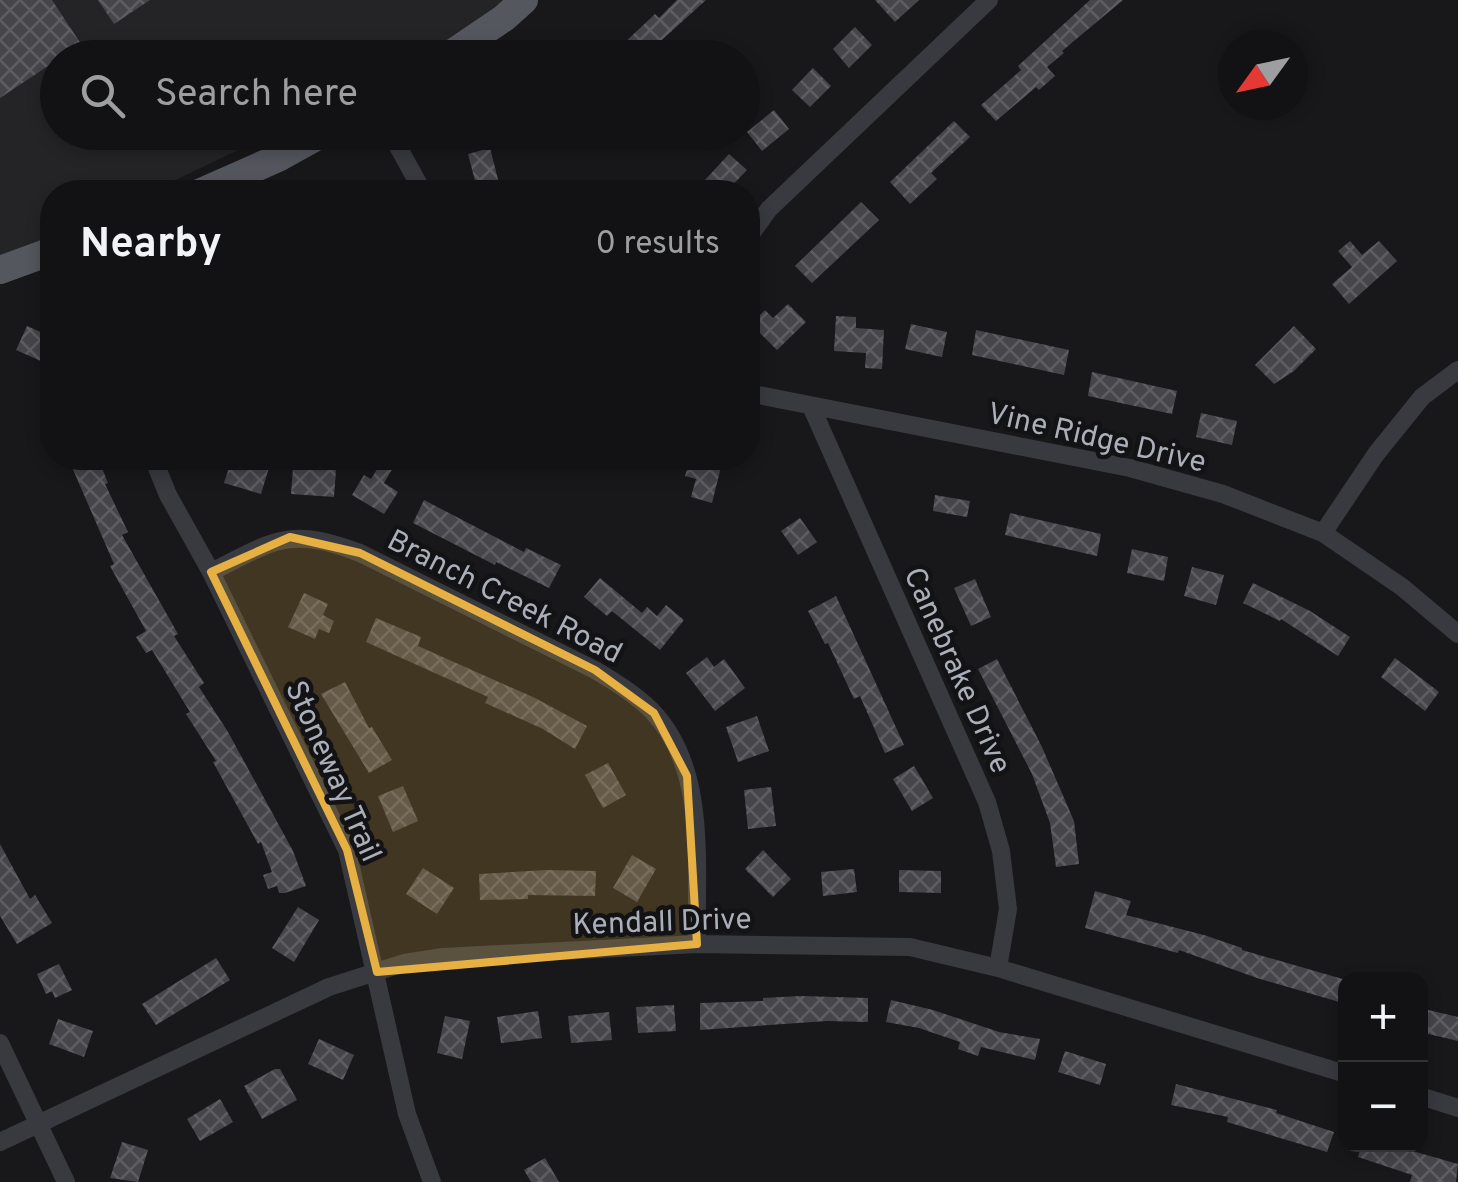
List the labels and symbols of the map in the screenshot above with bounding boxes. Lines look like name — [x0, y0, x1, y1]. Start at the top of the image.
north arrow — [1218, 30, 1308, 120]
street label: Vine Ridge Drive — [984, 396, 1209, 483]
street label: Branch Creek Road — [380, 523, 628, 673]
street label: Canebrake Drive — [894, 562, 1018, 780]
street label: Stoneway Trail — [275, 676, 388, 868]
street label: Kendall Drive — [572, 902, 752, 945]

